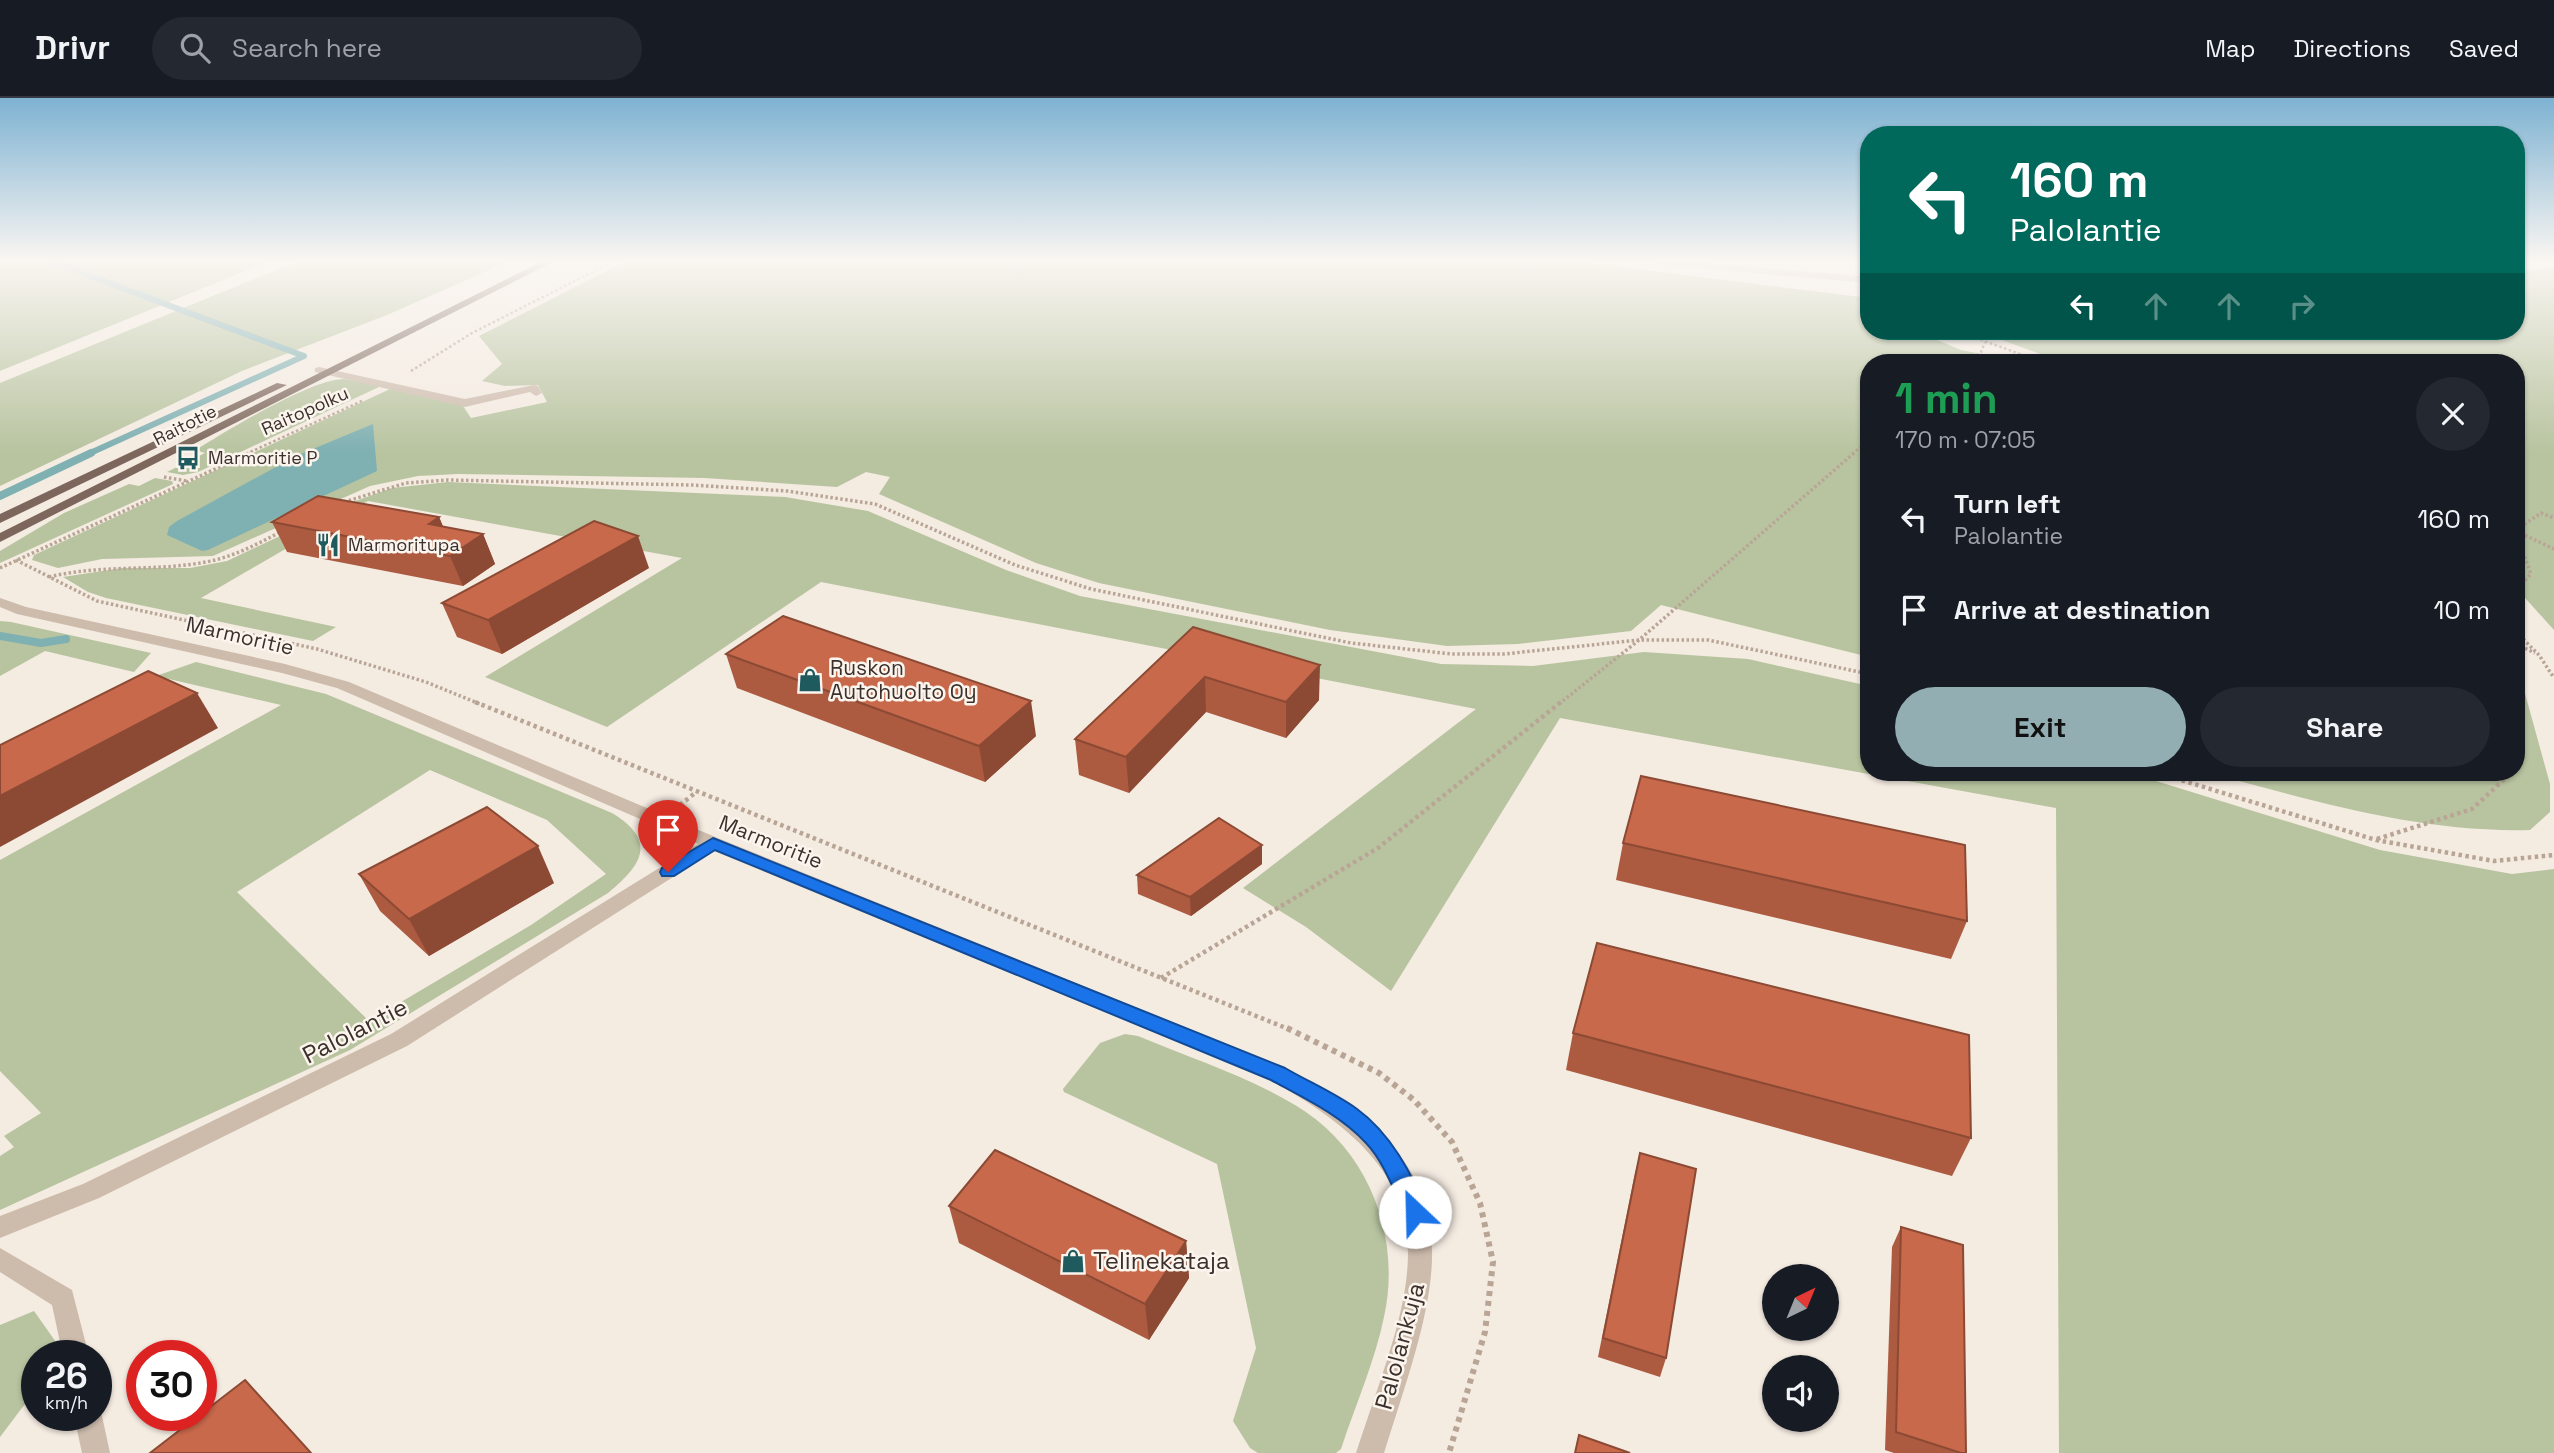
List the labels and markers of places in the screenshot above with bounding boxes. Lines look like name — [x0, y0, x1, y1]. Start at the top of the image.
bus stop icon: Marmoritie P — [174, 444, 202, 472]
place label: Marmoritie P — [208, 446, 317, 469]
restaurant icon: Marmoritupa — [314, 531, 342, 559]
place label: Marmoritupa — [348, 533, 460, 556]
place label: Ruskon Autohuolto Oy — [830, 654, 977, 705]
shop icon: Ruskon Autohuolto Oy — [796, 666, 824, 694]
pin — [638, 800, 698, 872]
place label: Telinekataja — [1093, 1245, 1230, 1276]
shop icon: Telinekataja — [1059, 1247, 1087, 1275]

